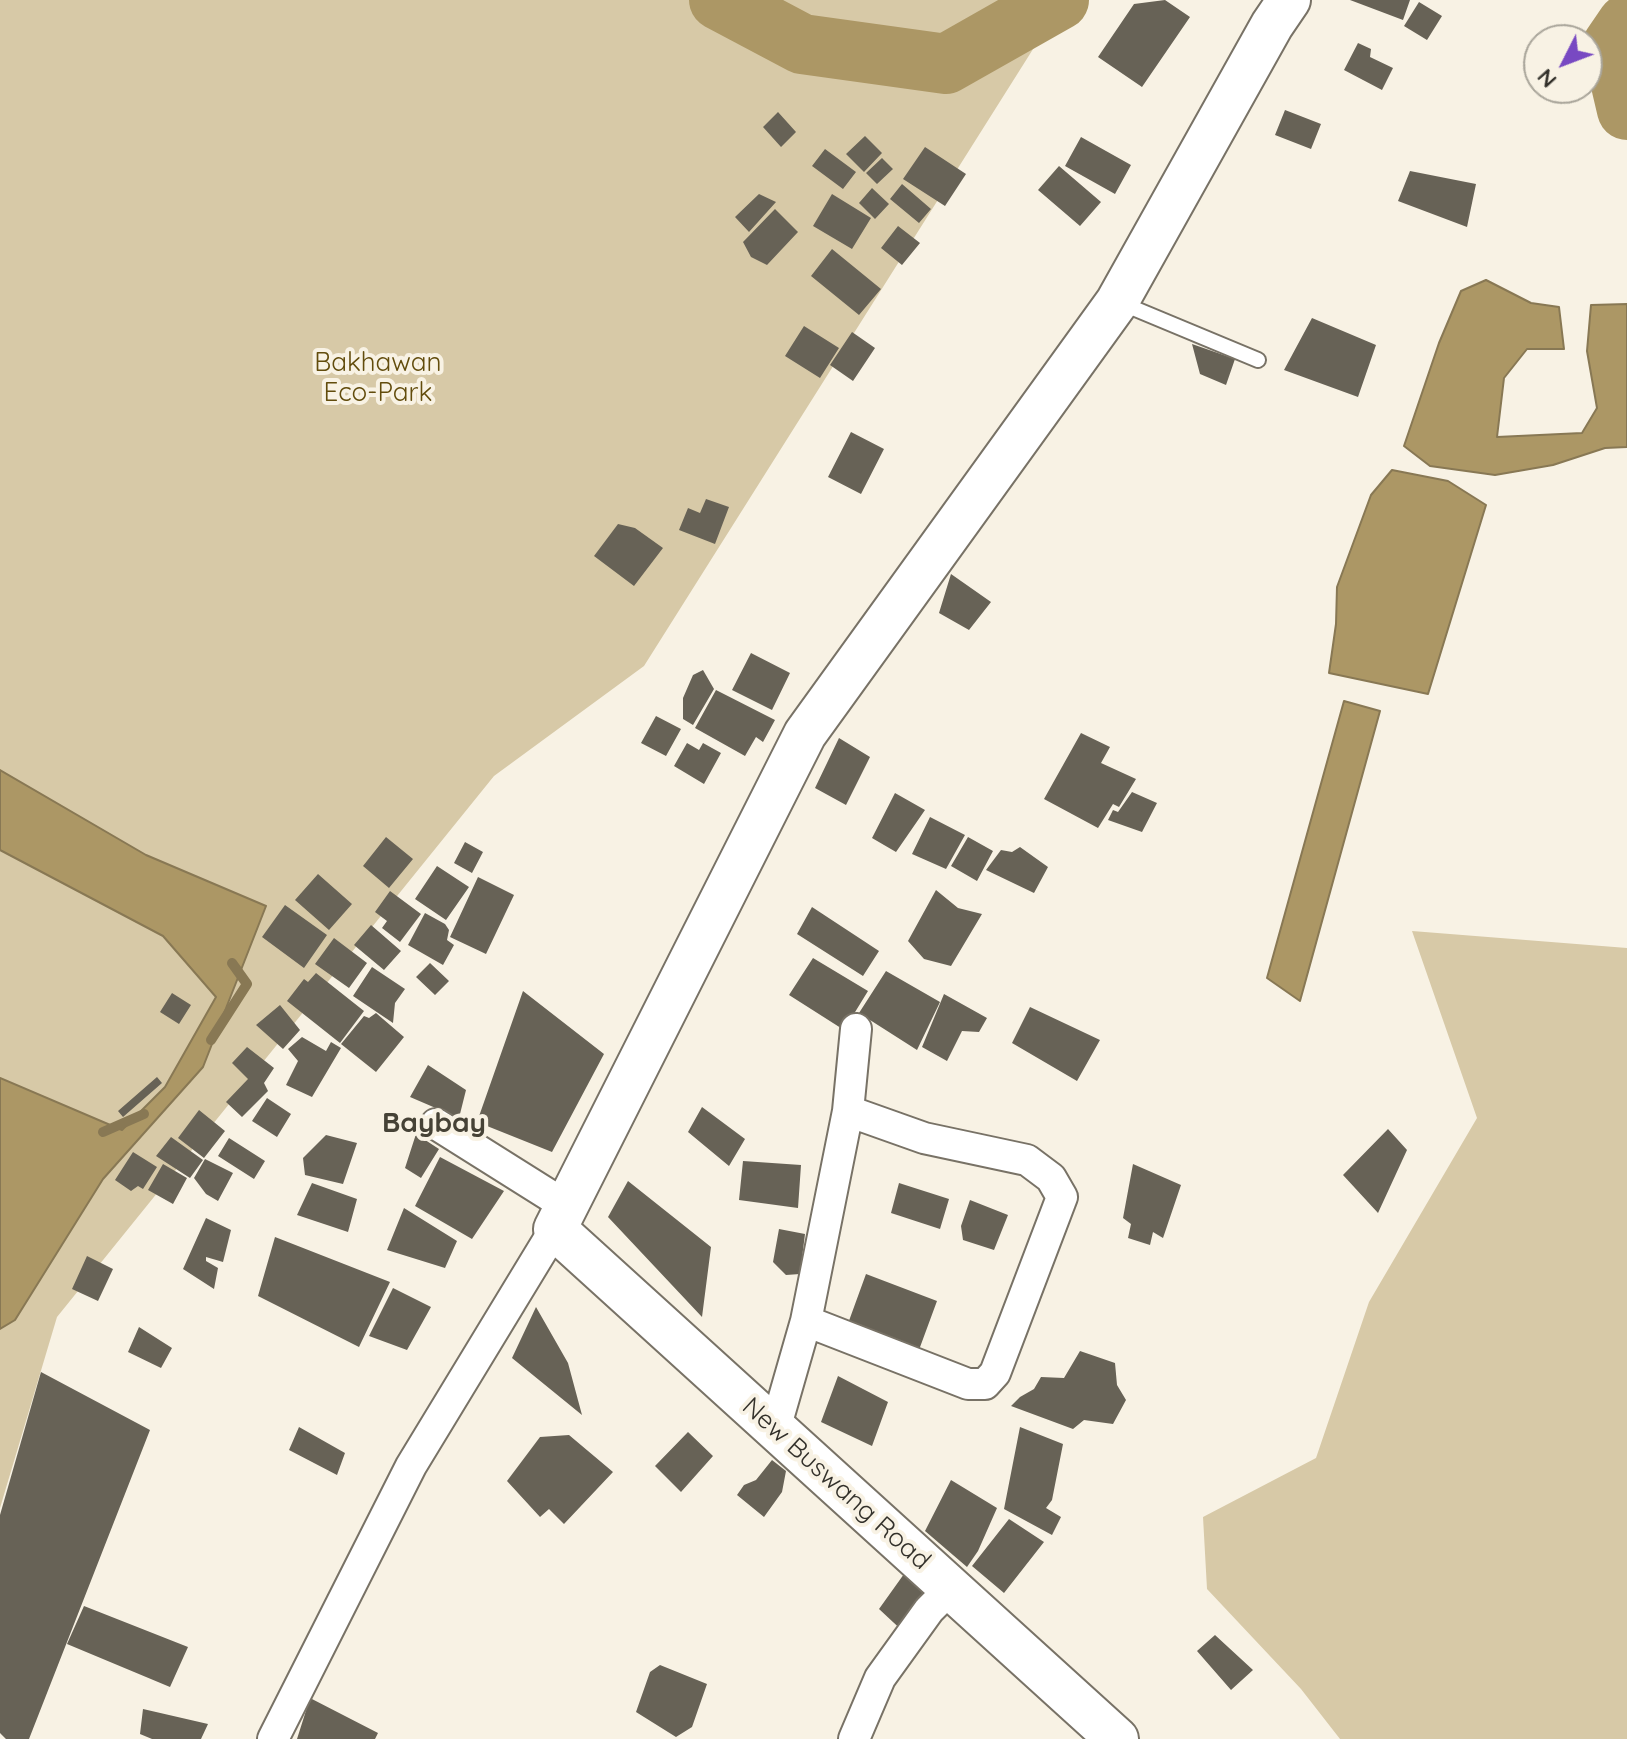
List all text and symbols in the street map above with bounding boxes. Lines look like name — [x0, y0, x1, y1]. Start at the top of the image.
north arrow — [1523, 24, 1603, 104]
text: N — [1531, 63, 1562, 94]
park label: Bakhawan Eco-Park — [314, 347, 442, 408]
district label: Baybay — [382, 1107, 486, 1141]
street label: New Buswang Road — [735, 1391, 937, 1577]

